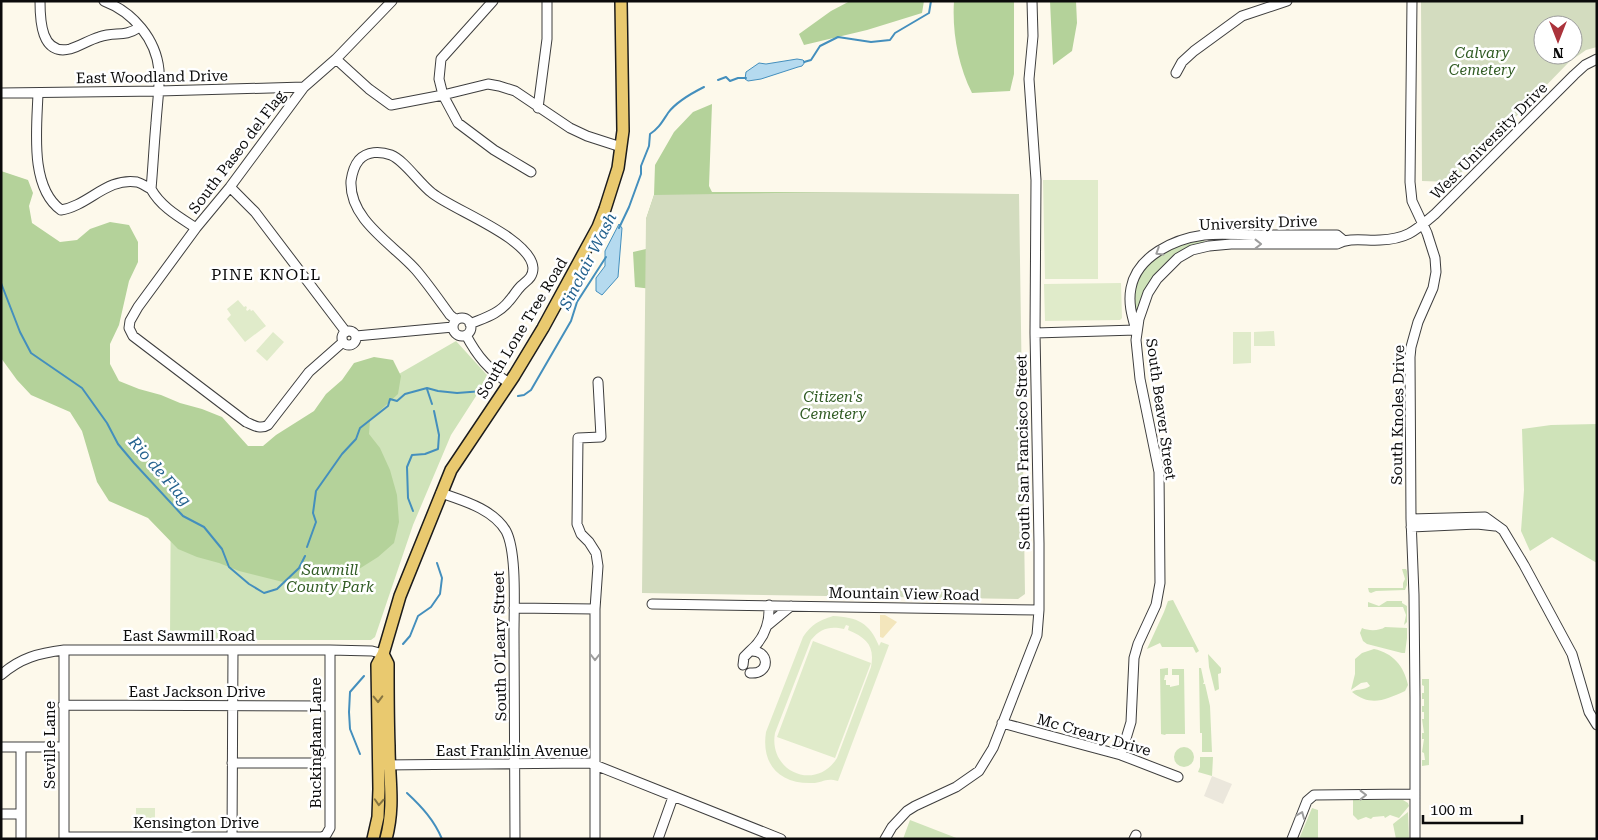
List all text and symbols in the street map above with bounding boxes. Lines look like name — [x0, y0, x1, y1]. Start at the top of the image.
north arrow — [1533, 15, 1583, 65]
park label: Calvary Cemetery — [1449, 44, 1515, 79]
text: N — [1552, 45, 1563, 61]
street label: East Woodland Drive — [76, 67, 228, 87]
street label: West University Drive — [1427, 79, 1551, 203]
street label: South Paseo del Flag — [185, 87, 289, 217]
water label: Sinclair Wash — [555, 209, 621, 313]
street label: University Drive — [1198, 212, 1318, 234]
one-way arrow — [1254, 239, 1262, 249]
one-way arrow — [1155, 246, 1164, 256]
street label: South Lone Tree Road — [473, 254, 571, 401]
district label: PINE KNOLL — [211, 265, 321, 284]
street label: South Beaver Street — [1142, 337, 1180, 481]
street label: South Knoles Drive — [1388, 345, 1408, 485]
street label: South San Francisco Street — [1012, 354, 1034, 550]
park label: Citizen's Cemetery — [800, 388, 866, 423]
water label: Rio de Flag — [124, 432, 195, 509]
park label: Sawmill County Park — [286, 561, 375, 596]
street label: South O'Leary Street — [490, 570, 510, 721]
street label: Mountain View Road — [828, 584, 980, 604]
street label: East Sawmill Road — [123, 627, 256, 645]
one-way arrow — [590, 654, 600, 662]
street label: Buckingham Lane — [307, 678, 325, 808]
street label: East Jackson Drive — [128, 683, 266, 701]
one-way arrow — [373, 696, 383, 703]
street label: Seville Lane — [41, 701, 59, 789]
street label: Mc Creary Drive — [1035, 710, 1153, 760]
street label: East Franklin Avenue — [436, 742, 588, 760]
one-way arrow — [1360, 790, 1367, 800]
scale bar — [1423, 792, 1522, 824]
one-way arrow — [373, 798, 384, 806]
text: 100 m — [1430, 801, 1473, 819]
one-way arrow — [1295, 811, 1306, 820]
street label: Kensington Drive — [133, 814, 259, 832]

